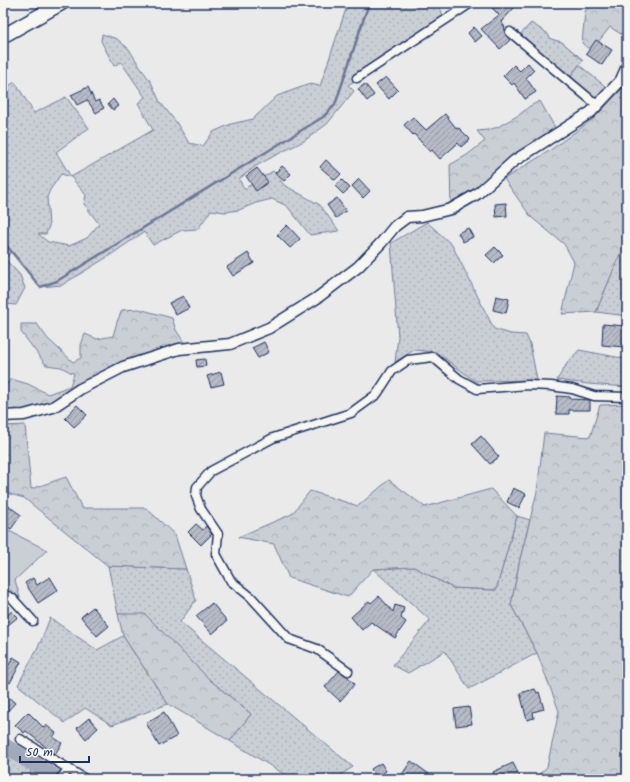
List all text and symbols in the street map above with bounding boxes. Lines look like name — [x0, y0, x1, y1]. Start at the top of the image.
scale bar — [20, 738, 89, 764]
text: 50 m — [26, 743, 53, 762]

